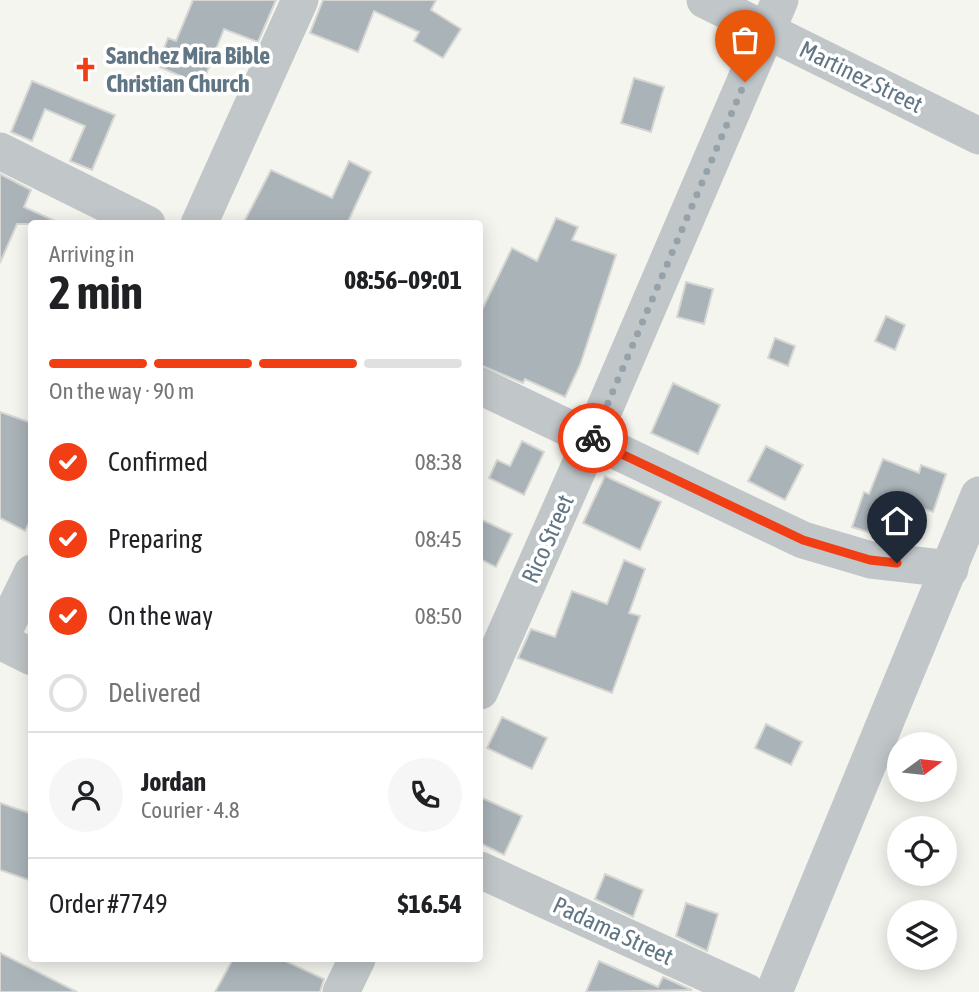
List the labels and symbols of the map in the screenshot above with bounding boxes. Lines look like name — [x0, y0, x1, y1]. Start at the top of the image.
pin — [715, 10, 775, 82]
street label: Martinez Street — [795, 35, 927, 118]
place label: Sanchez Mira Bible Christian Church — [106, 42, 270, 97]
church icon: Sanchez Mira Bible Christian Church — [72, 56, 100, 84]
courier — [558, 403, 628, 473]
street label: Rico Street — [516, 490, 579, 587]
pin — [867, 491, 927, 563]
north arrow — [887, 732, 957, 802]
street label: Padama Street — [549, 891, 678, 970]

